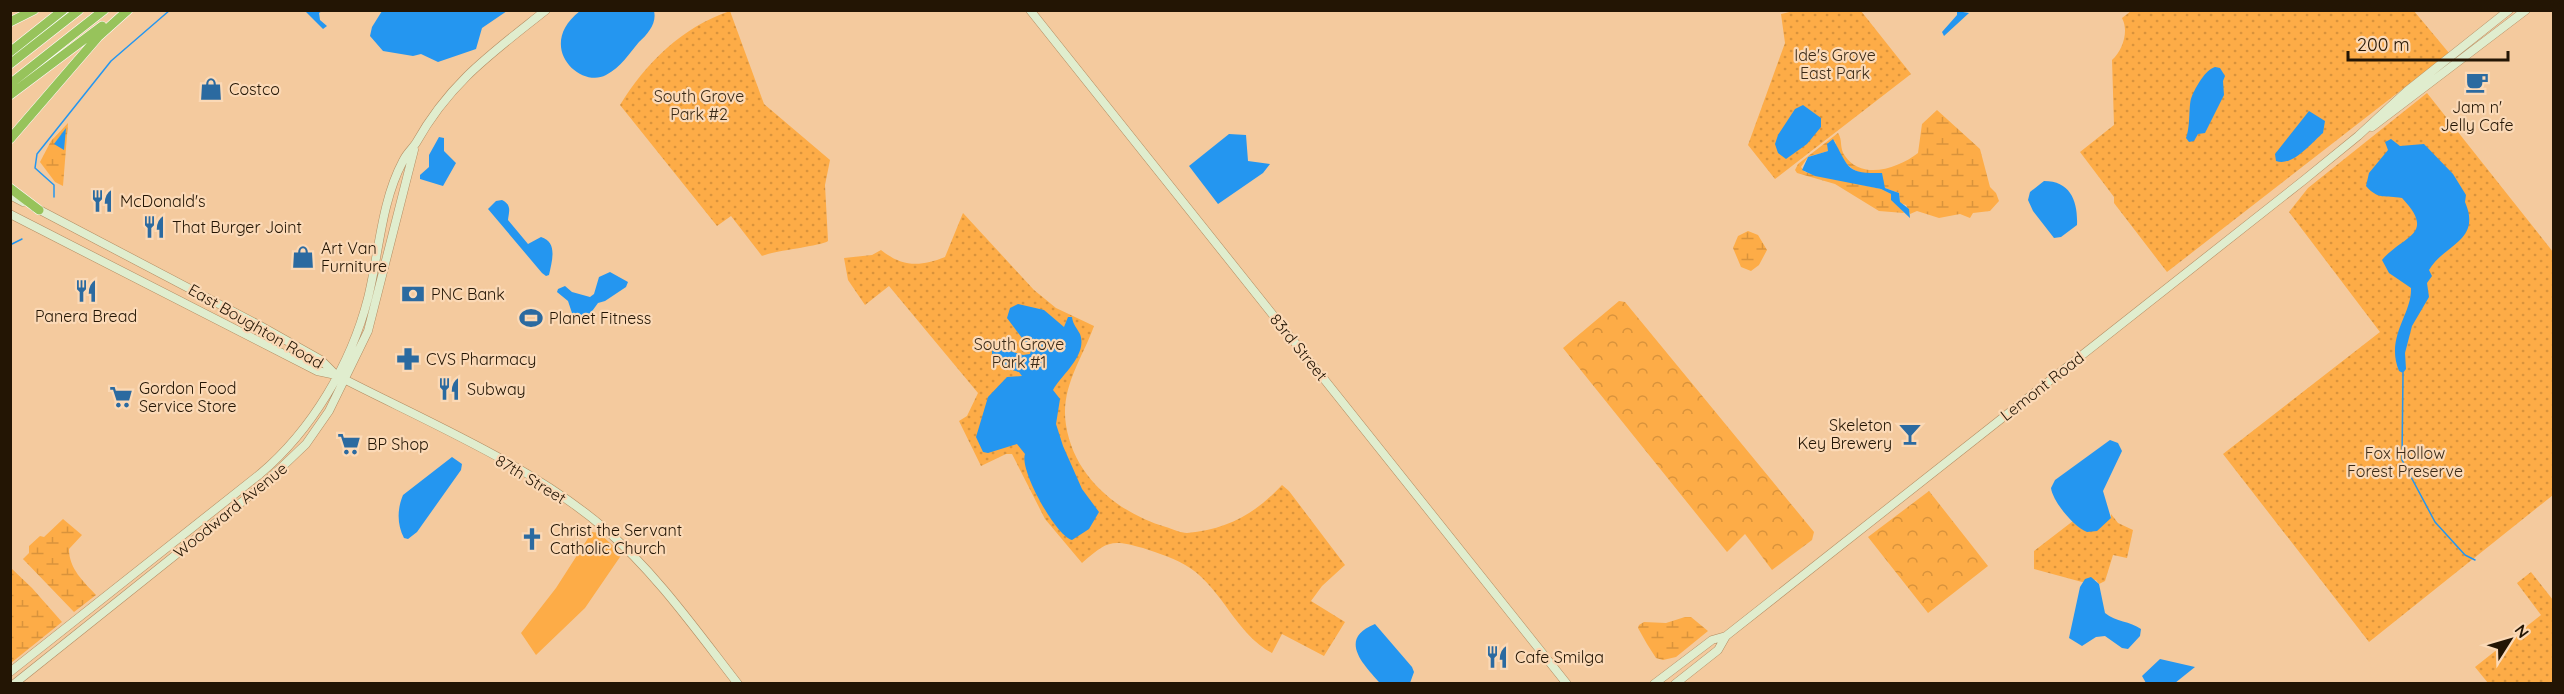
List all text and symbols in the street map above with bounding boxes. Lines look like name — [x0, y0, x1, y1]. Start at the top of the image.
scale bar — [2348, 24, 2508, 62]
text: 200 m — [2357, 33, 2410, 56]
park label: Ide's Grove East Park — [1794, 45, 1876, 83]
cafe icon: Jam n' Jelly Cafe — [2464, 69, 2490, 95]
shop icon: Costco — [198, 76, 224, 102]
place label: Costco — [229, 79, 280, 99]
park label: South Grove Park #2 — [654, 86, 744, 124]
place label: Jam n' Jelly Cafe — [2440, 97, 2514, 135]
restaurant icon: McDonald's — [89, 188, 115, 214]
place label: McDonald's — [120, 191, 206, 211]
restaurant icon: That Burger Joint — [141, 214, 167, 240]
place label: That Burger Joint — [172, 217, 302, 237]
place label: Art Van Furniture — [321, 238, 387, 276]
shop icon: Art Van Furniture — [290, 244, 316, 270]
restaurant icon: Panera Bread — [73, 278, 99, 304]
street label: East Boughton Road — [185, 279, 327, 373]
bank icon: PNC Bank — [400, 281, 426, 307]
place label: PNC Bank — [431, 284, 505, 304]
sports icon: Planet Fitness — [518, 305, 544, 331]
place label: Panera Bread — [35, 306, 137, 326]
place label: Planet Fitness — [549, 308, 651, 328]
street label: 83rd Street — [1266, 309, 1332, 385]
park label: South Grove Park #1 — [974, 334, 1064, 372]
pharmacy icon: CVS Pharmacy — [395, 346, 421, 372]
street label: Lemont Road — [1996, 347, 2088, 425]
place label: CVS Pharmacy — [426, 349, 536, 369]
restaurant icon: Subway — [436, 376, 462, 402]
place label: Gordon Food Service Store — [139, 378, 236, 416]
place label: Subway — [467, 379, 526, 399]
supermarket icon: Gordon Food Service Store — [108, 384, 134, 410]
place label: Skeleton Key Brewery — [1798, 415, 1892, 453]
bar icon: Skeleton Key Brewery — [1897, 421, 1923, 447]
supermarket icon: BP Shop — [336, 431, 362, 457]
place label: BP Shop — [367, 434, 429, 454]
park label: Fox Hollow Forest Preserve — [2347, 443, 2463, 481]
street label: 87th Street — [492, 450, 570, 508]
street label: Woodward Avenue — [169, 458, 291, 562]
place label: Christ the Servant Catholic Church — [550, 520, 682, 558]
church icon: Christ the Servant Catholic Church — [519, 526, 545, 552]
north arrow — [2480, 610, 2540, 670]
text: N — [2510, 620, 2534, 642]
restaurant icon: Cafe Smilga — [1484, 644, 1510, 670]
place label: Cafe Smilga — [1515, 647, 1604, 667]

